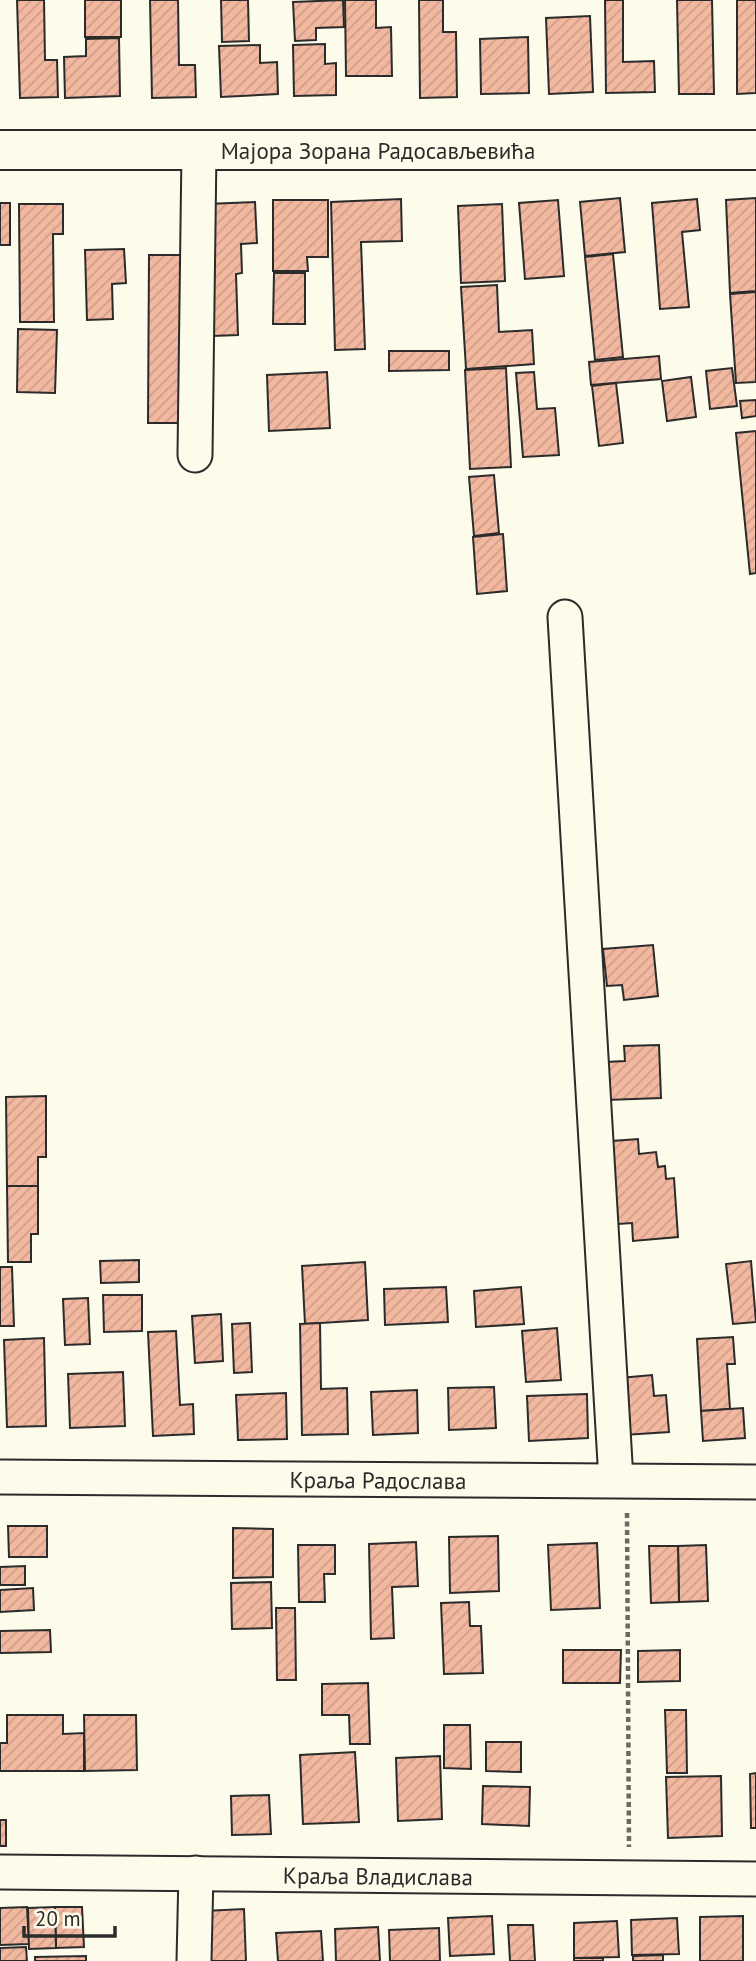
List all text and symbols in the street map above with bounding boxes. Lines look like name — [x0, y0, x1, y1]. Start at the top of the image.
street label: Мајора Зорана Радосављевића — [221, 136, 535, 165]
street label: Краља Радослава — [289, 1464, 467, 1495]
street label: Краља Владислава — [283, 1860, 473, 1891]
scale bar — [24, 1895, 116, 1939]
text: 20 m — [35, 1905, 81, 1932]

